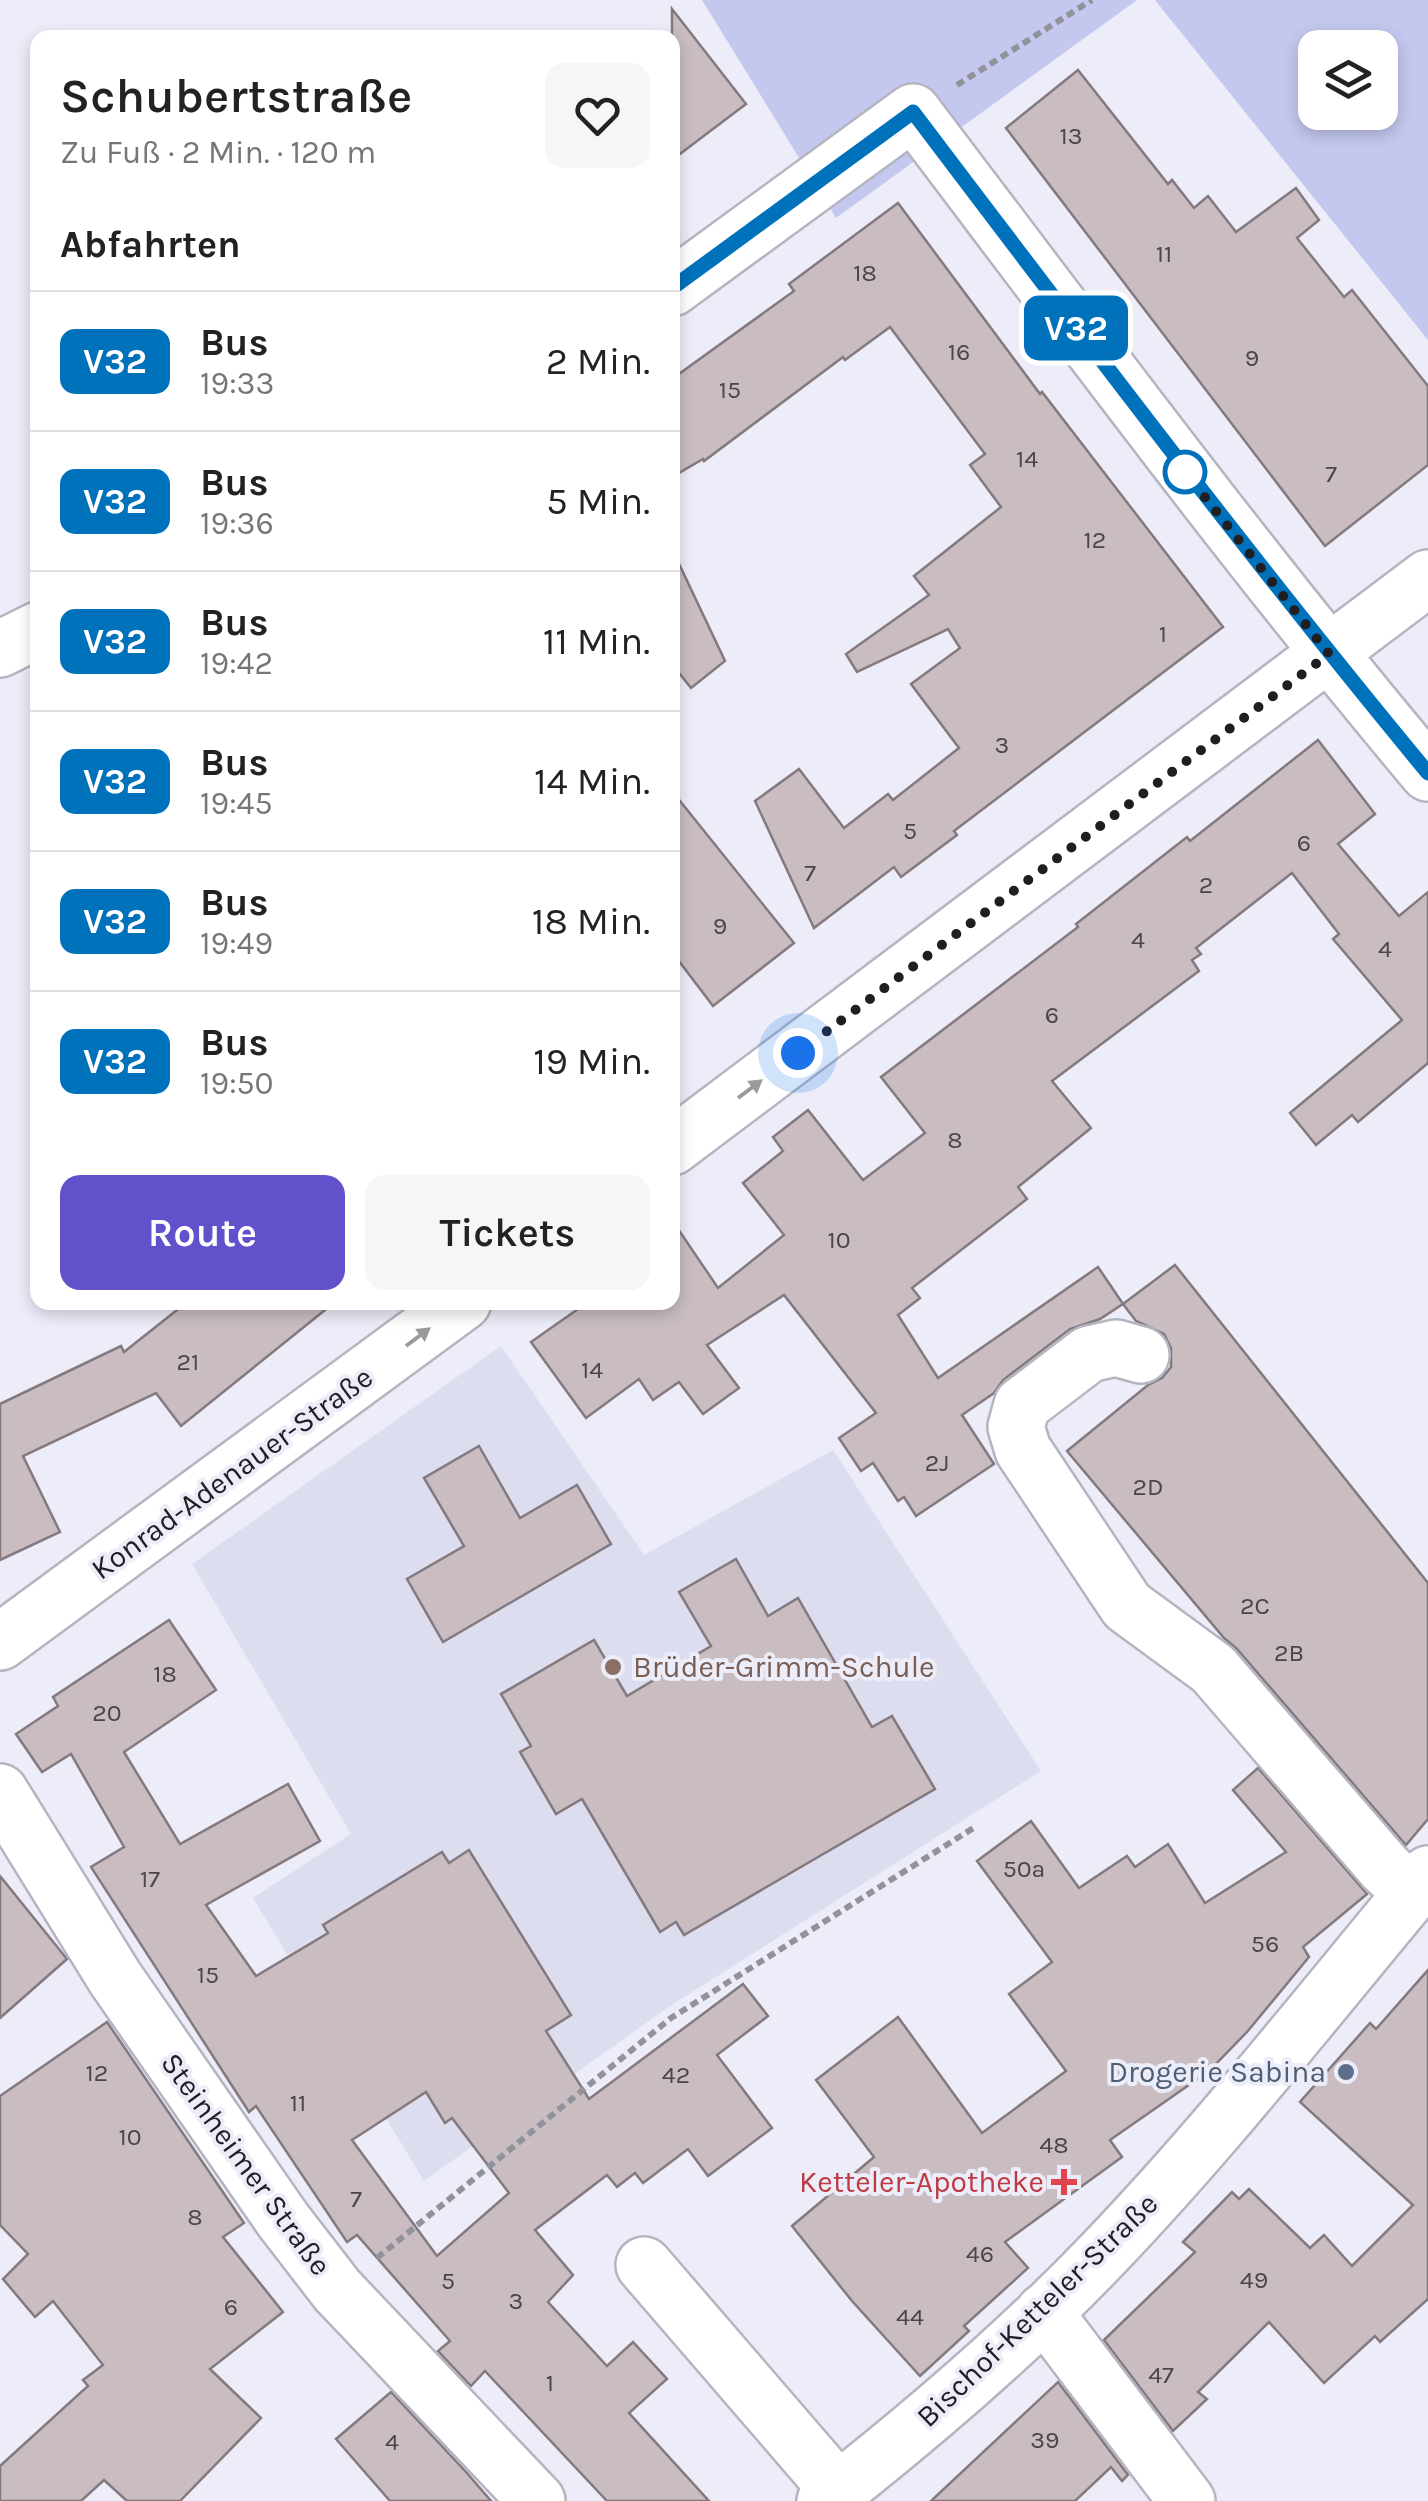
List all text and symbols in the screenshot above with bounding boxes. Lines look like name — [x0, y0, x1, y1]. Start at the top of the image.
map controls — [1298, 30, 1398, 130]
button: layers — [1298, 30, 1398, 130]
button: heart — [545, 63, 650, 168]
text: Schubertstraße — [60, 68, 412, 124]
house number: 13 — [1059, 121, 1083, 150]
text: Zu Fuß · 2 Min. · 120 m — [60, 134, 376, 171]
text: Abfahrten — [60, 222, 241, 267]
house number: 11 — [1156, 239, 1172, 268]
house number: 18 — [853, 258, 877, 287]
line badge: V32 — [1018, 296, 1134, 360]
text: V32 — [1044, 308, 1108, 349]
text: Bus — [200, 320, 269, 365]
house number: 16 — [948, 337, 970, 366]
text: 2 Min. — [546, 339, 650, 384]
text: V32 — [83, 341, 147, 382]
house number: 9 — [1245, 343, 1259, 372]
text: 19:33 — [200, 365, 274, 402]
house number: 15 — [719, 375, 741, 404]
house number: 14 — [1016, 444, 1038, 473]
unlabelled marker — [1164, 451, 1206, 493]
house number: 7 — [1325, 459, 1337, 488]
text: Bus — [200, 460, 269, 505]
text: 5 Min. — [546, 479, 650, 524]
text: V32 — [83, 481, 147, 522]
text: 19:36 — [200, 505, 274, 542]
house number: 12 — [1084, 525, 1106, 554]
text: Bus — [200, 600, 269, 645]
text: 11 Min. — [543, 619, 650, 664]
house number: 1 — [1159, 619, 1167, 648]
text: V32 — [83, 621, 147, 662]
text: 19:42 — [200, 645, 273, 682]
house number: 3 — [995, 730, 1009, 759]
text: Bus — [200, 740, 269, 785]
text: 14 Min. — [534, 759, 650, 804]
text: V32 — [83, 761, 147, 802]
text: 19:45 — [200, 785, 272, 822]
house number: 5 — [903, 816, 917, 845]
house number: 6 — [1297, 828, 1311, 857]
house number: 7 — [804, 858, 816, 887]
house number: 2 — [1199, 870, 1213, 899]
text: Bus — [200, 880, 269, 925]
text: 18 Min. — [532, 899, 650, 944]
text: V32 — [83, 901, 147, 942]
house number: 9 — [713, 911, 727, 940]
text: 19:49 — [200, 925, 273, 962]
house number: 4 — [1131, 925, 1145, 954]
house number: 4 — [1378, 934, 1392, 963]
house number: 6 — [1045, 1000, 1059, 1029]
text: Bus — [200, 1020, 269, 1065]
your location — [773, 1028, 823, 1078]
text: 19 Min. — [533, 1039, 650, 1084]
text: V32 — [83, 1041, 147, 1082]
text: 19:50 — [200, 1065, 274, 1102]
one-way arrow — [737, 1079, 763, 1099]
house number: 8 — [947, 1125, 963, 1154]
button: Route — [60, 1175, 345, 1290]
button: Tickets — [365, 1175, 650, 1290]
house number: 10 — [827, 1225, 851, 1254]
one-way arrow — [404, 1327, 431, 1347]
house number: 21 — [177, 1347, 199, 1376]
house number: 14 — [581, 1355, 603, 1384]
street label: Konrad-Adenauer-Straße — [84, 1359, 380, 1587]
house number: 2J — [925, 1448, 949, 1477]
house number: 2D — [1133, 1472, 1164, 1501]
house number: 2C — [1240, 1591, 1270, 1620]
house number: 2B — [1274, 1638, 1304, 1667]
place label: Brüder-Grimm-Schule — [633, 1649, 935, 1685]
marker: Brüder-Grimm-Schule — [602, 1656, 624, 1678]
house number: 18 — [153, 1659, 177, 1688]
house number: 20 — [92, 1698, 122, 1727]
house number: 50a — [1003, 1854, 1045, 1883]
house number: 17 — [140, 1864, 160, 1893]
house number: 56 — [1251, 1929, 1279, 1958]
house number: 15 — [197, 1960, 219, 1989]
street label: Steinheimer Straße — [153, 2046, 339, 2282]
place label: Drogerie Sabina — [1108, 2054, 1326, 2090]
house number: 12 — [86, 2058, 108, 2087]
house number: 42 — [662, 2060, 690, 2089]
marker: Drogerie Sabina — [1335, 2061, 1357, 2083]
house number: 11 — [290, 2088, 306, 2117]
house number: 10 — [118, 2122, 142, 2151]
house number: 48 — [1039, 2130, 1069, 2159]
place label: Ketteler-Apotheke — [799, 2164, 1044, 2200]
marker: Ketteler-Apotheke — [1053, 2171, 1075, 2193]
house number: 7 — [350, 2184, 362, 2213]
street label: Bischof-Ketteler-Straße — [909, 2185, 1165, 2435]
house number: 8 — [187, 2202, 203, 2231]
house number: 46 — [966, 2239, 994, 2268]
house number: 49 — [1240, 2265, 1268, 2294]
house number: 5 — [441, 2266, 455, 2295]
house number: 3 — [509, 2286, 523, 2315]
house number: 6 — [224, 2292, 238, 2321]
house number: 44 — [896, 2302, 924, 2331]
house number: 47 — [1148, 2360, 1174, 2389]
house number: 1 — [546, 2368, 554, 2397]
house number: 39 — [1030, 2425, 1060, 2454]
house number: 4 — [385, 2427, 399, 2456]

